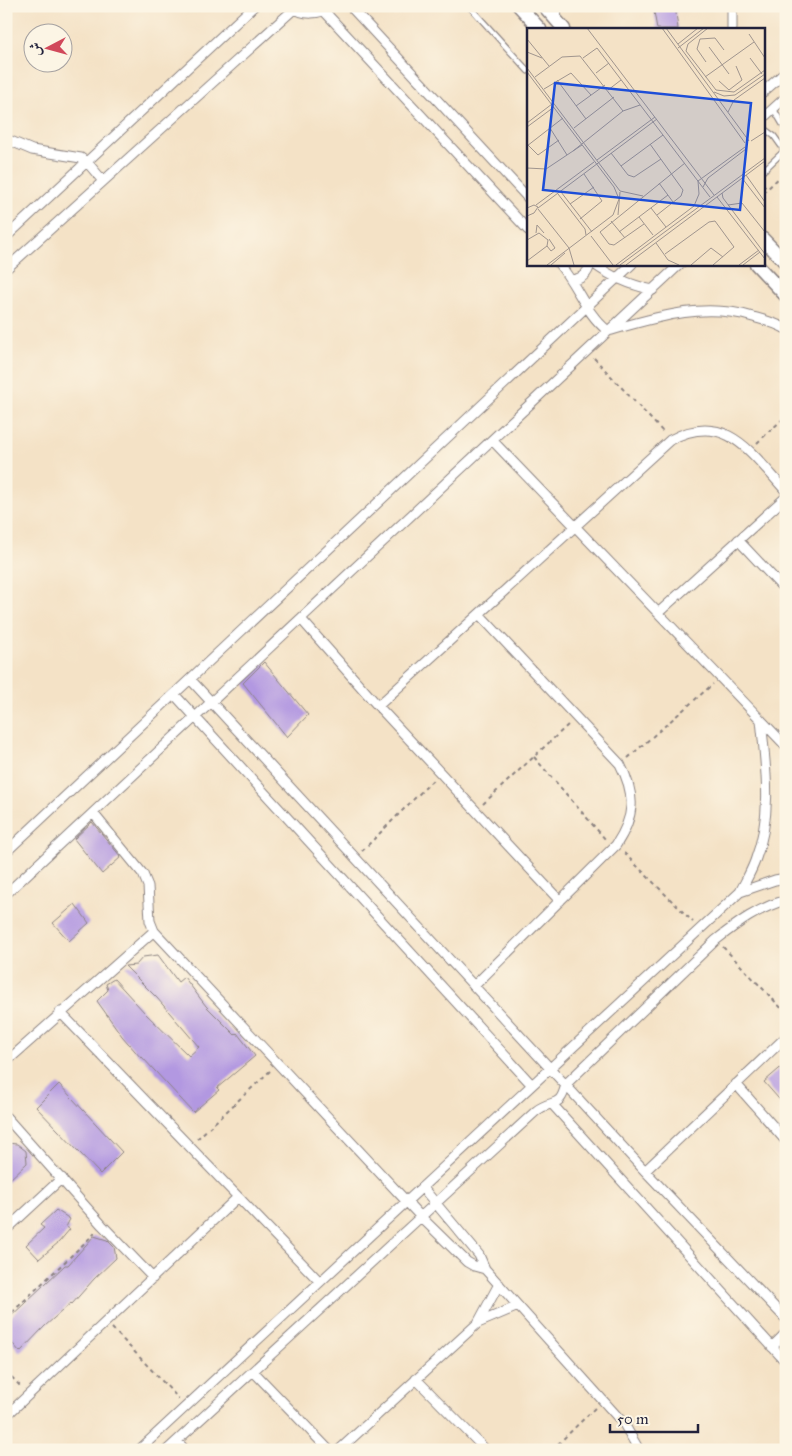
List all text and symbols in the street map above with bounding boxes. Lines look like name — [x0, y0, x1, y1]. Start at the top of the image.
north arrow — [22, 22, 72, 72]
inset map — [527, 28, 764, 265]
text: ش — [26, 41, 45, 57]
scale bar — [610, 1401, 697, 1433]
text: 50 m — [617, 1410, 649, 1428]

